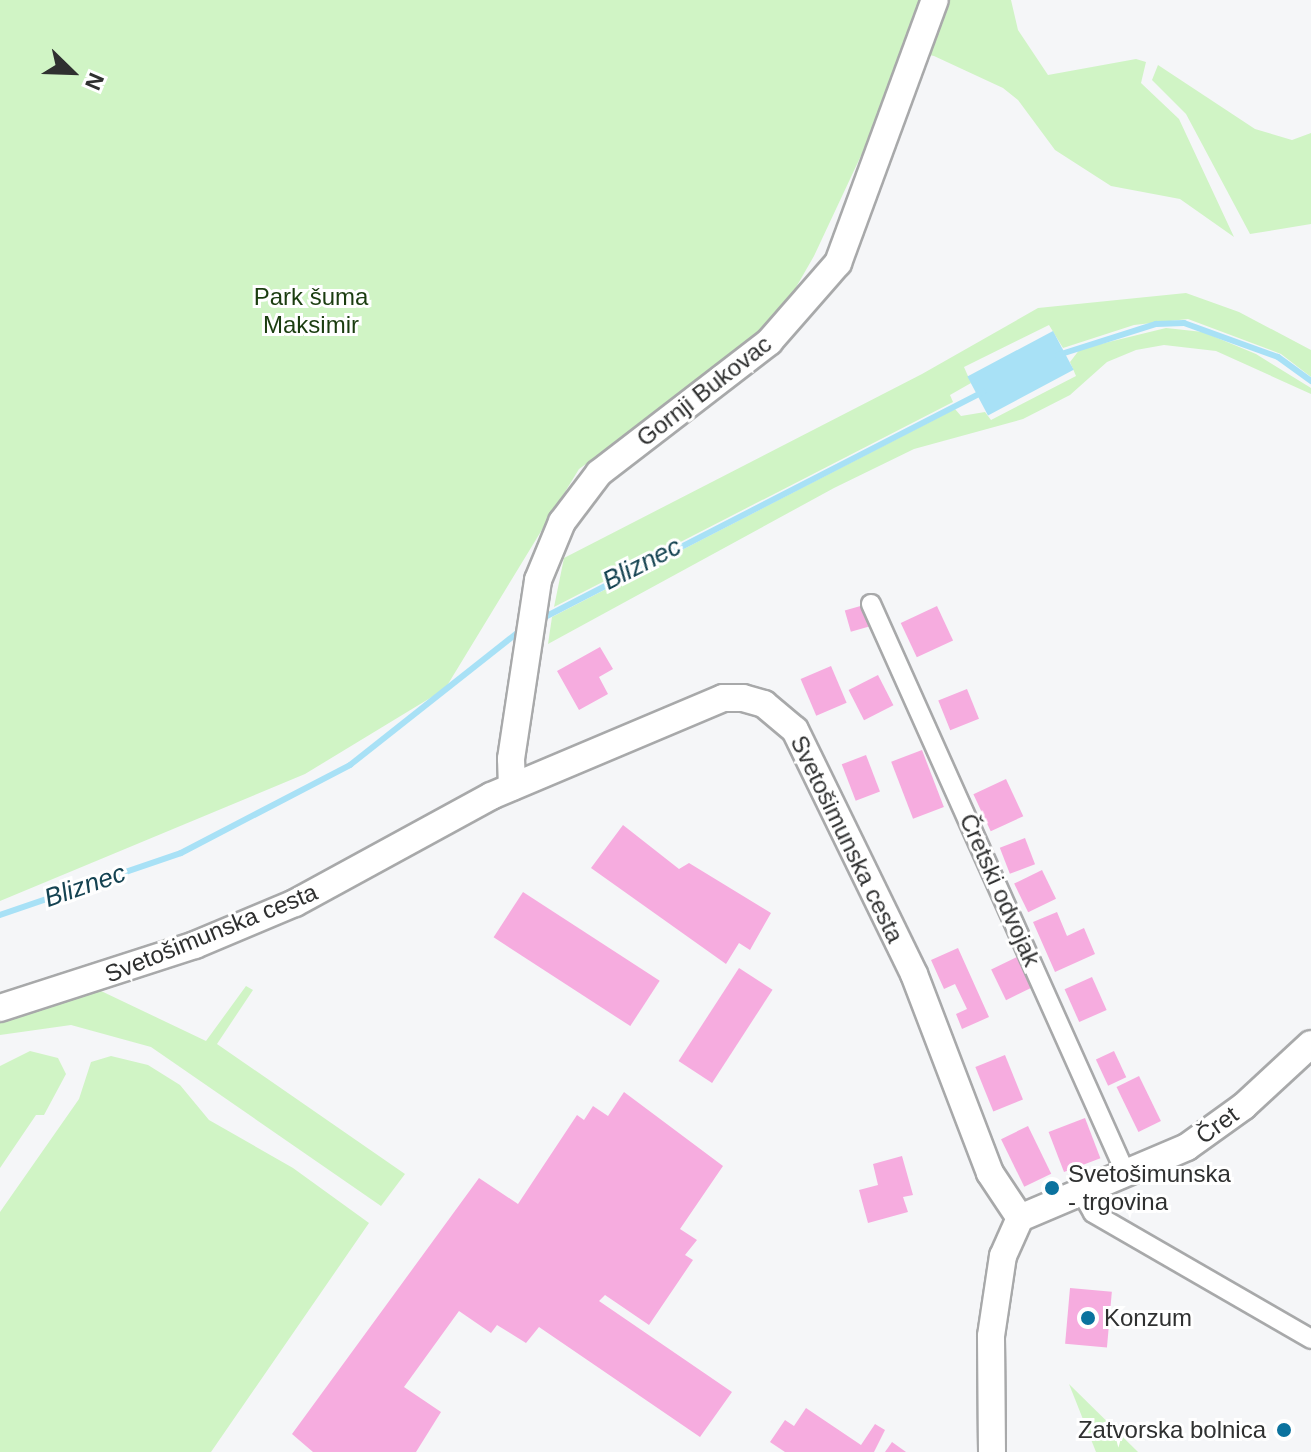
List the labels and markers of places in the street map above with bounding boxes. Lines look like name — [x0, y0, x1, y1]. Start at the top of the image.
place label: Svetošimunska - trgovina — [1068, 1160, 1231, 1216]
marker: Svetošimunska - trgovina — [1043, 1179, 1061, 1197]
place label: Konzum — [1104, 1304, 1192, 1332]
marker: Konzum — [1079, 1309, 1097, 1327]
place label: Zatvorska bolnica — [1078, 1416, 1266, 1444]
marker: Zatvorska bolnica — [1273, 1419, 1295, 1441]

